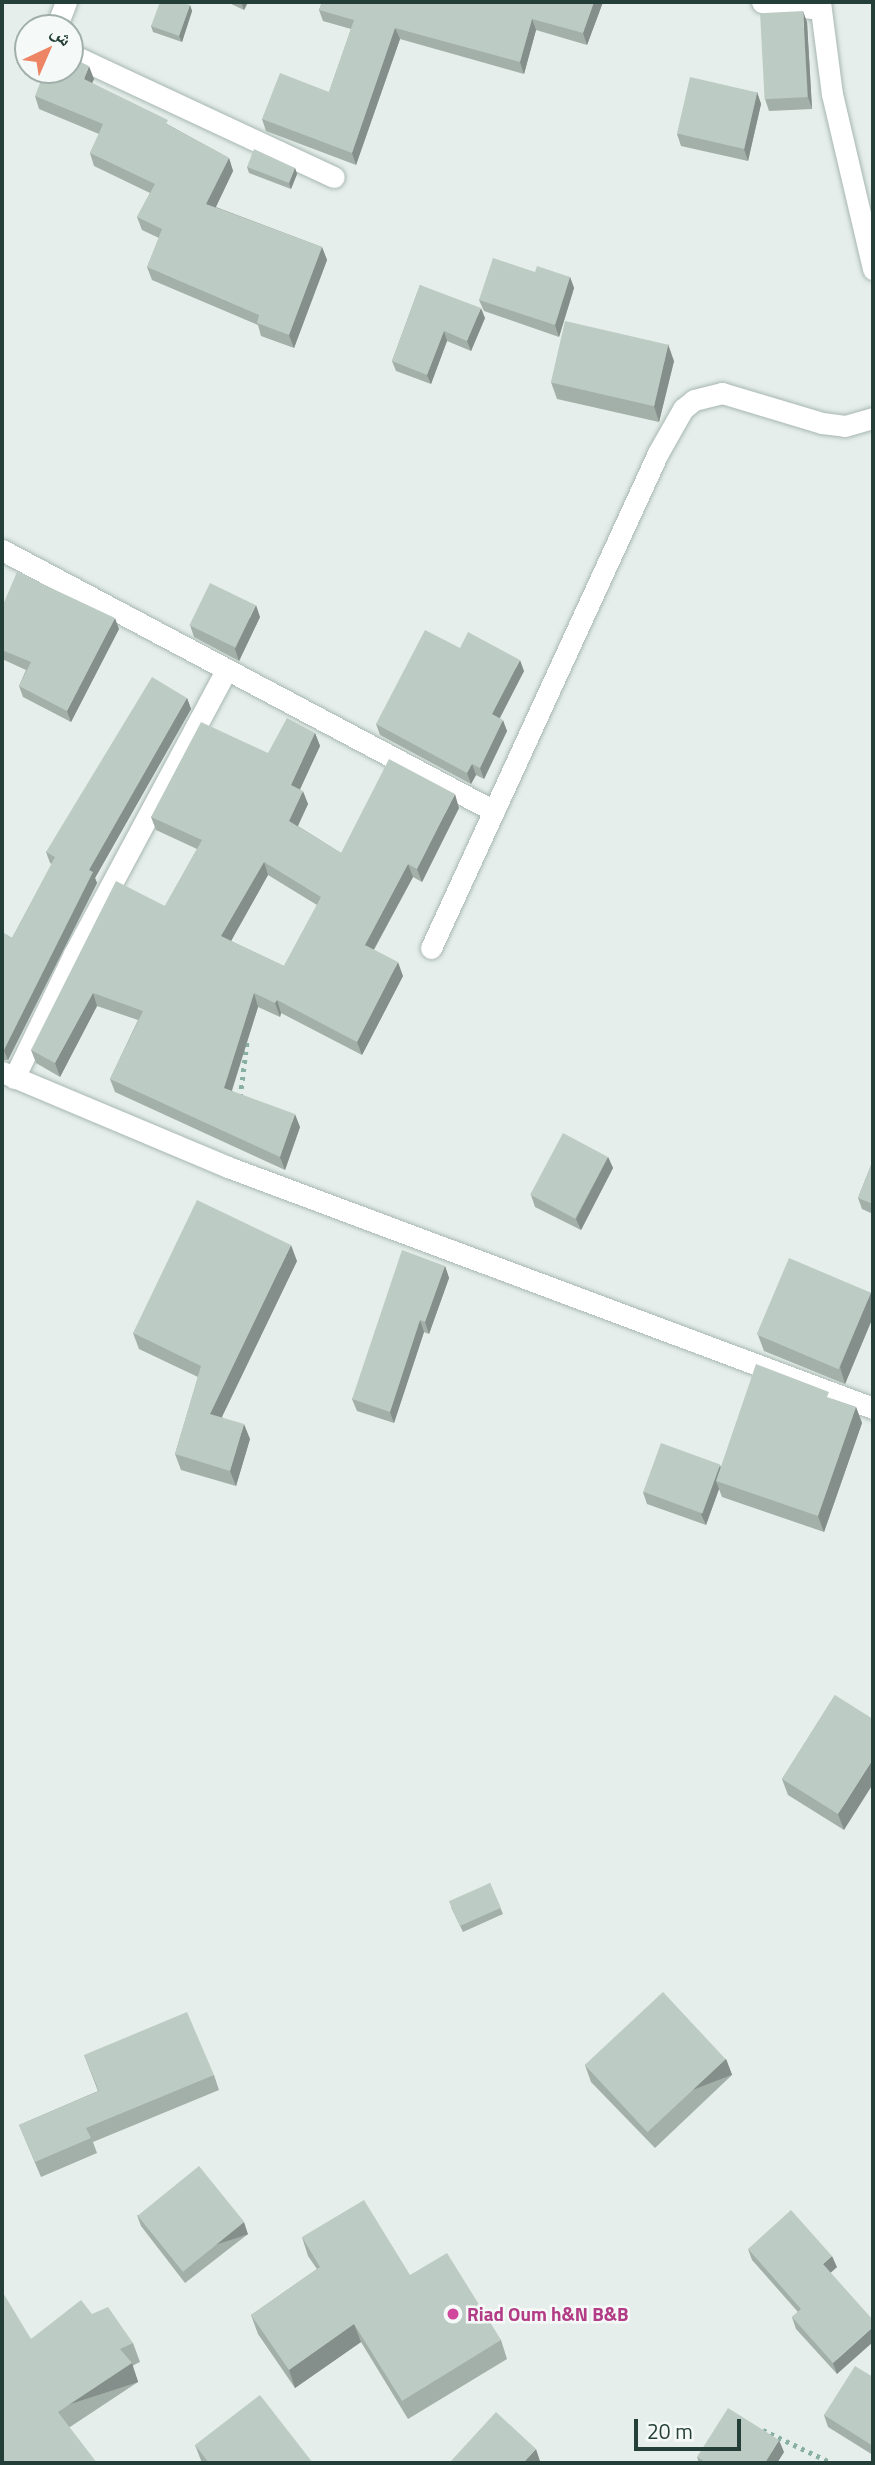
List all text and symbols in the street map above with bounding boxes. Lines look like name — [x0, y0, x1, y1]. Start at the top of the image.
north arrow — [14, 14, 84, 84]
text: ش — [45, 18, 80, 52]
place label: Riad Oum h&N B&B — [467, 2303, 629, 2325]
marker: Riad Oum h&N B&B — [445, 2306, 461, 2322]
scale bar — [637, 2406, 744, 2450]
text: 20 m — [647, 2415, 693, 2447]

